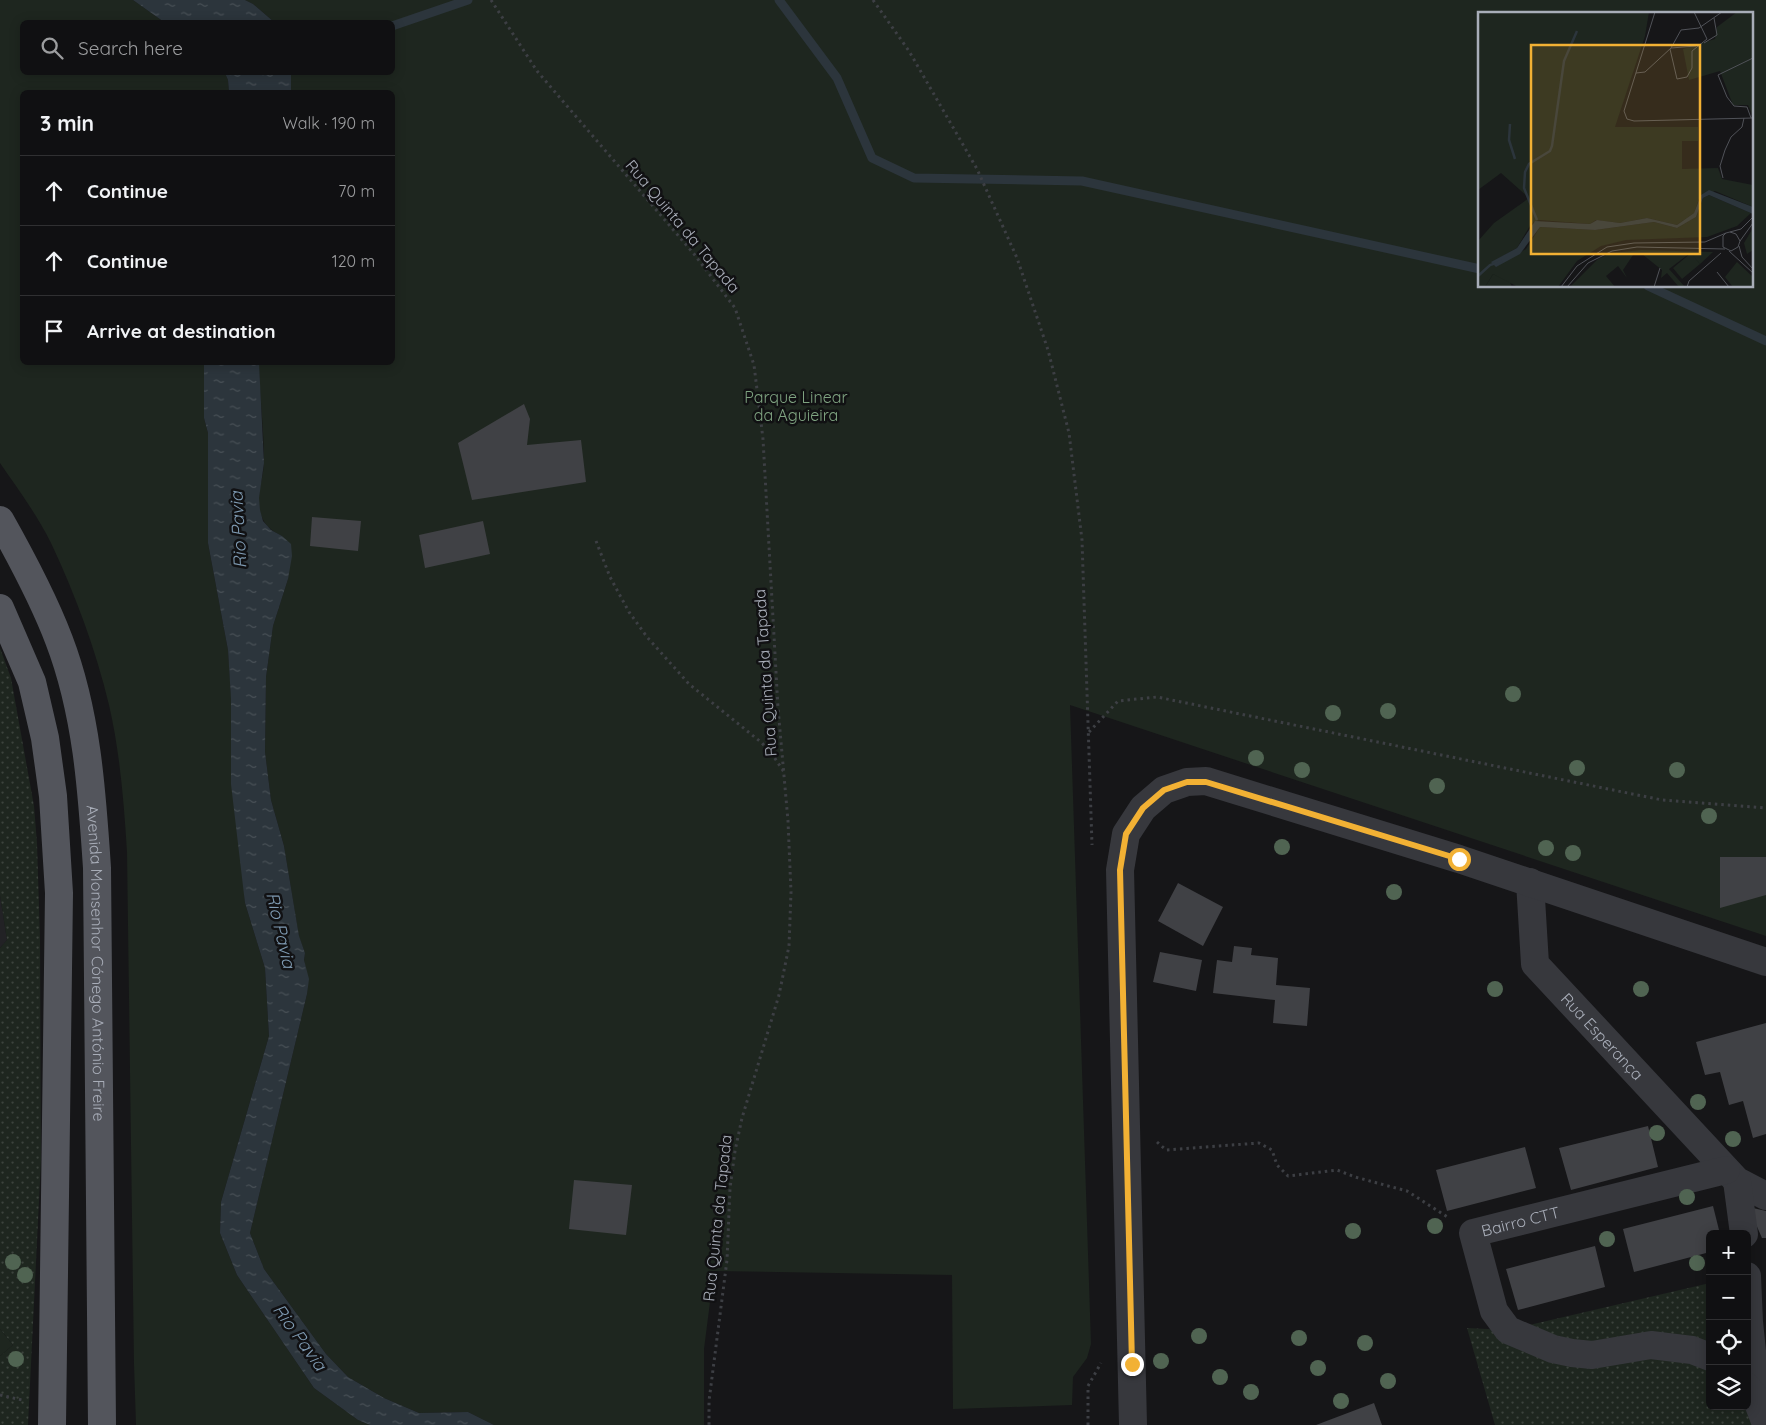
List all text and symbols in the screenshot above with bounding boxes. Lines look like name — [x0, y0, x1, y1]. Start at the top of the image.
inset map — [1478, 12, 1754, 288]
search box — [20, 20, 395, 75]
icon: search — [38, 34, 66, 62]
text: Search here — [78, 36, 183, 60]
text: 3 min — [40, 110, 94, 136]
text: Walk · 190 m — [283, 113, 375, 133]
street label: Rua Quinta da Tapada — [621, 155, 745, 297]
icon: ahead — [40, 177, 68, 205]
text: Continue — [87, 179, 168, 203]
text: 70 m — [338, 181, 375, 201]
icon: ahead — [40, 247, 68, 275]
text: Continue — [87, 249, 168, 273]
text: 120 m — [332, 251, 375, 271]
icon: arrive — [40, 317, 68, 345]
text: Arrive at destination — [87, 319, 276, 343]
park label: Parque Linear da Aguieira — [744, 387, 848, 425]
water label: Rio Pavia — [224, 490, 252, 569]
street label: Rua Quinta da Tapada — [749, 589, 781, 757]
street label: Avenida Monsenhor Cónego António Freire — [82, 804, 109, 1122]
route start — [1448, 848, 1471, 871]
water label: Rio Pavia — [261, 890, 301, 971]
street label: Rua Esperança — [1557, 989, 1648, 1084]
street label: Rua Quinta da Tapada — [698, 1134, 736, 1302]
street label: Bairro CTT — [1479, 1202, 1562, 1241]
map controls — [1706, 1230, 1751, 1410]
button: + — [1706, 1230, 1751, 1275]
button: − — [1706, 1275, 1751, 1320]
water label: Rio Pavia — [268, 1299, 333, 1376]
button: locate — [1706, 1320, 1751, 1365]
route end — [1121, 1353, 1144, 1376]
button: layers — [1706, 1365, 1751, 1410]

